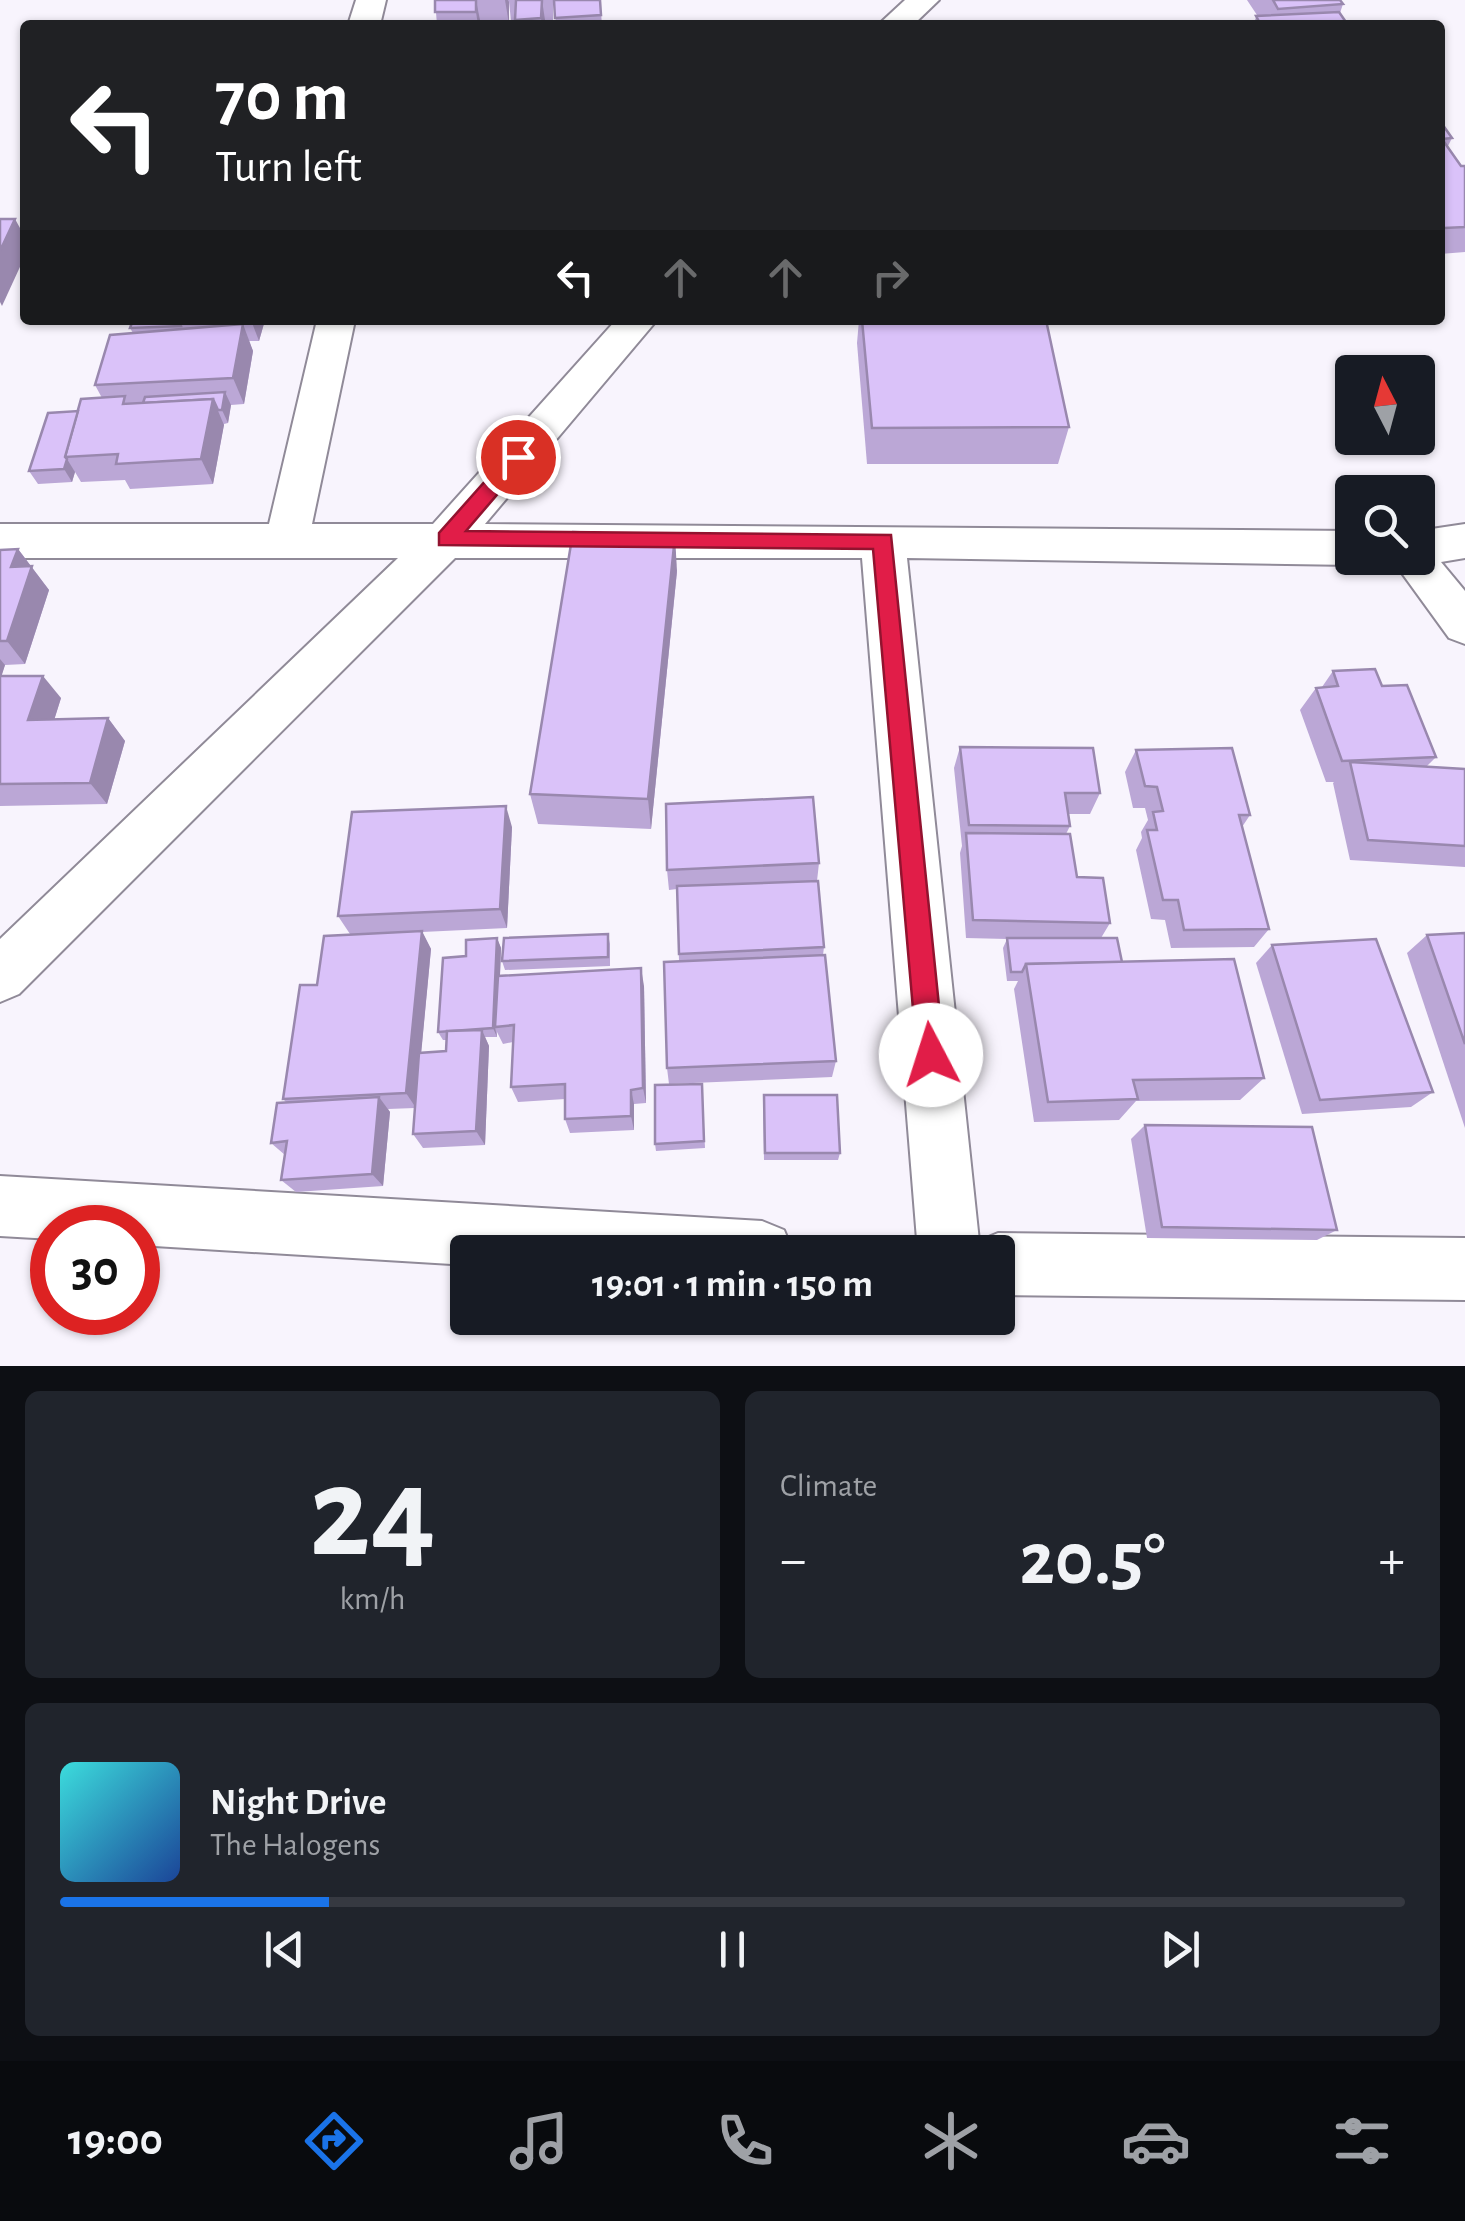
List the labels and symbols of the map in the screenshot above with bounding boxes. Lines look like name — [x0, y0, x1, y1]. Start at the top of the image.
north arrow — [1335, 355, 1435, 455]
pin — [476, 415, 561, 500]
position arrow — [879, 1003, 983, 1107]
speed limit sign: 30 — [30, 1205, 160, 1335]

